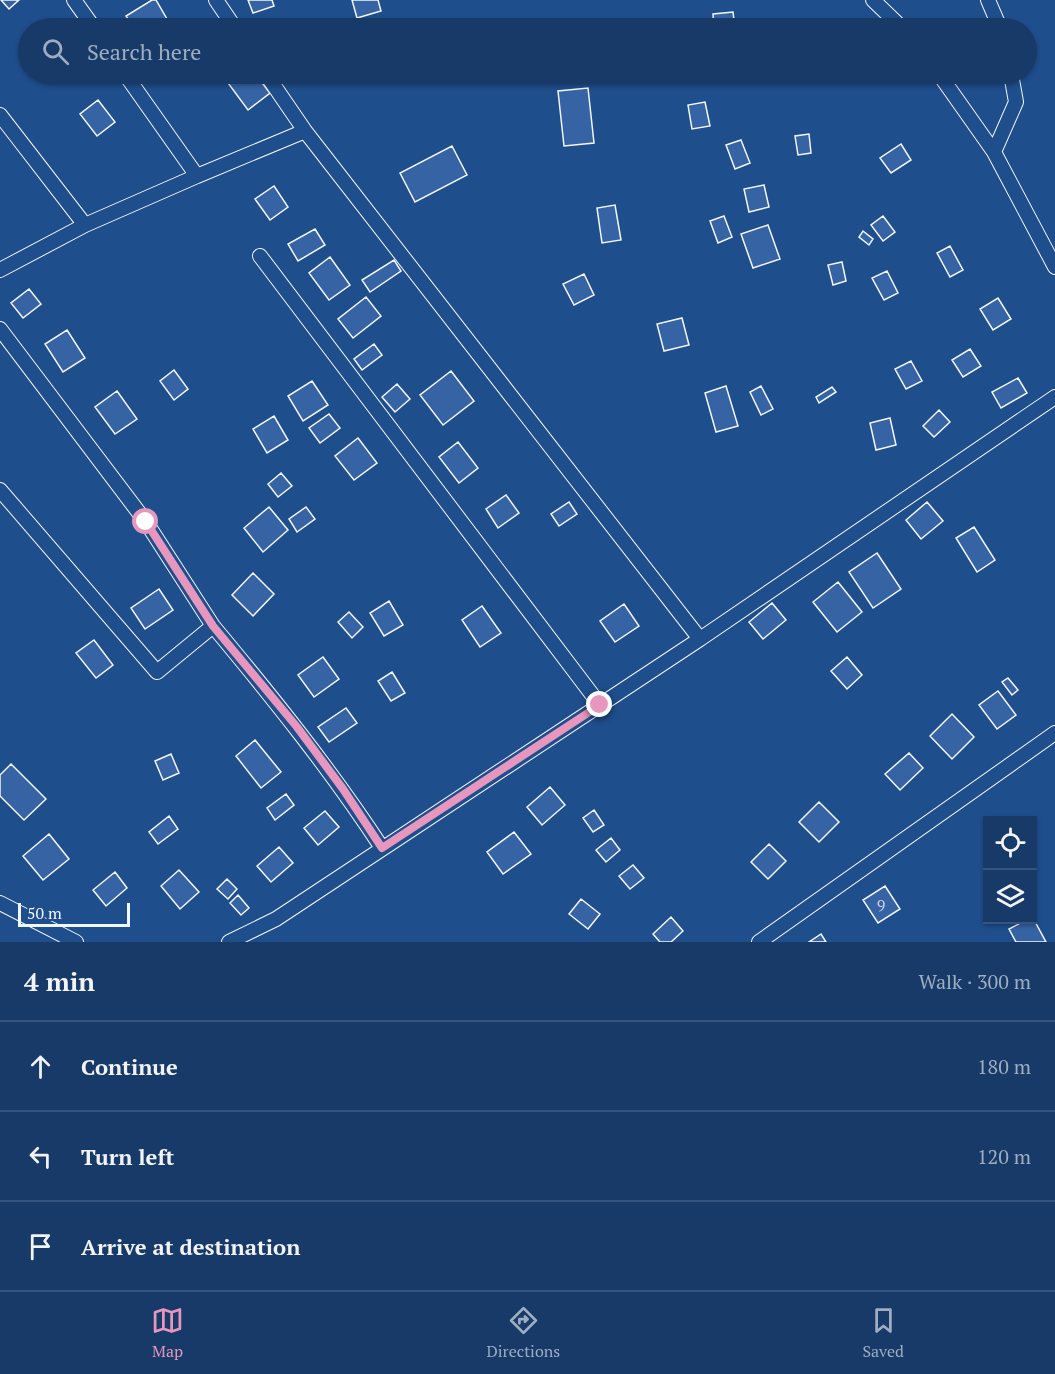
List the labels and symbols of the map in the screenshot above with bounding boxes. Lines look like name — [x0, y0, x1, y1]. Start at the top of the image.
route start — [132, 508, 158, 534]
route end — [586, 691, 612, 717]
house number: 9 — [877, 894, 885, 916]
scale bar — [18, 900, 130, 928]

